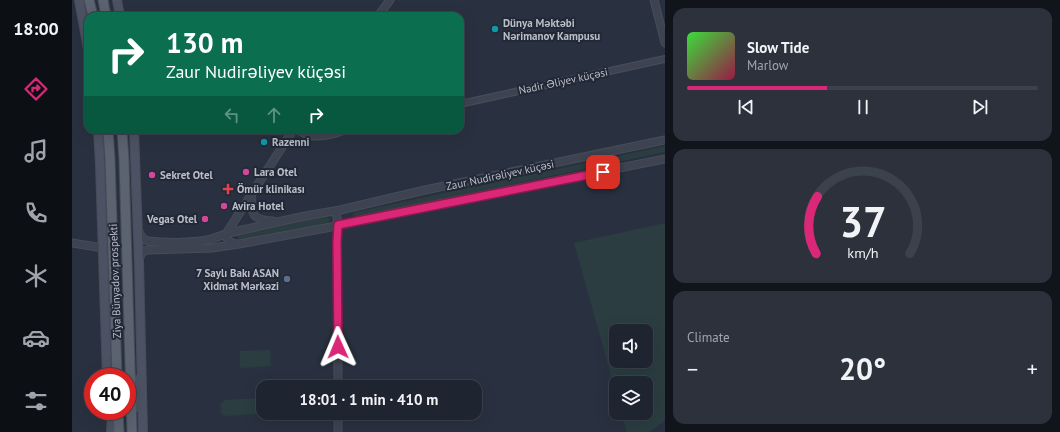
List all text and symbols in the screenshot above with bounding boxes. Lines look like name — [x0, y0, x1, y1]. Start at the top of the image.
place label: Dünya Məktəbi Nərimanov Kampusu — [503, 16, 600, 43]
text: 18:00 — [13, 17, 59, 40]
text: 130 m — [166, 24, 243, 61]
marker: Dünya Məktəbi Nərimanov Kampusu — [490, 24, 500, 34]
icon: right — [100, 28, 152, 80]
text: Slow Tide — [747, 38, 809, 57]
text: Marlow — [747, 57, 788, 74]
text: Zaur Nudirəliyev küçəsi — [166, 60, 346, 83]
street label: Nadir Əliyev küçəsi — [517, 65, 609, 97]
icon: directions — [22, 75, 50, 103]
icon: previous — [735, 96, 757, 118]
icon: pause — [852, 96, 874, 118]
icon: next — [969, 96, 991, 118]
icon: left — [221, 104, 243, 126]
icon: ahead — [263, 104, 285, 126]
icon: right — [305, 104, 327, 126]
place label: Razenni — [272, 135, 310, 149]
icon: music — [22, 137, 50, 165]
marker: Razenni — [259, 137, 269, 147]
pin — [586, 155, 620, 189]
street label: Zaur Nudirəliyev küçəsi — [445, 157, 555, 193]
icon: arrive — [592, 161, 614, 183]
place label: Lara Otel — [254, 165, 298, 179]
marker: Lara Otel — [241, 167, 251, 177]
place label: Sekret Otel — [160, 168, 213, 182]
marker: Sekret Otel — [147, 170, 157, 180]
place label: Ömür klinikası — [237, 182, 305, 196]
marker: Ömür klinikası — [222, 183, 234, 195]
text: 37 — [839, 195, 886, 248]
icon: phone — [22, 199, 50, 227]
place label: Avira Hotel — [232, 199, 285, 213]
marker: Avira Hotel — [219, 201, 229, 211]
place label: Vegas Otel — [146, 212, 198, 226]
marker: Vegas Otel — [200, 214, 210, 224]
street label: Ziya Bünyadov prospekti — [106, 223, 124, 339]
text: km/h — [847, 243, 878, 262]
icon: climate — [22, 262, 50, 290]
place label: 7 Saylı Bakı ASAN Xidmət Mərkəzi — [196, 266, 279, 293]
marker: 7 Saylı Bakı ASAN Xidmət Mərkəzi — [282, 274, 292, 284]
icon: car — [22, 324, 50, 352]
map controls — [609, 324, 653, 420]
button: sound — [609, 324, 653, 368]
position arrow — [317, 326, 359, 368]
text: Climate — [687, 329, 730, 346]
text: 20° — [839, 349, 886, 388]
text: − — [687, 355, 698, 383]
text: + — [1027, 355, 1038, 383]
speed limit sign: 40 — [84, 368, 136, 420]
button: layers — [609, 376, 653, 420]
icon: filters — [22, 387, 50, 415]
text: 18:01 · 1 min · 410 m — [300, 390, 438, 409]

